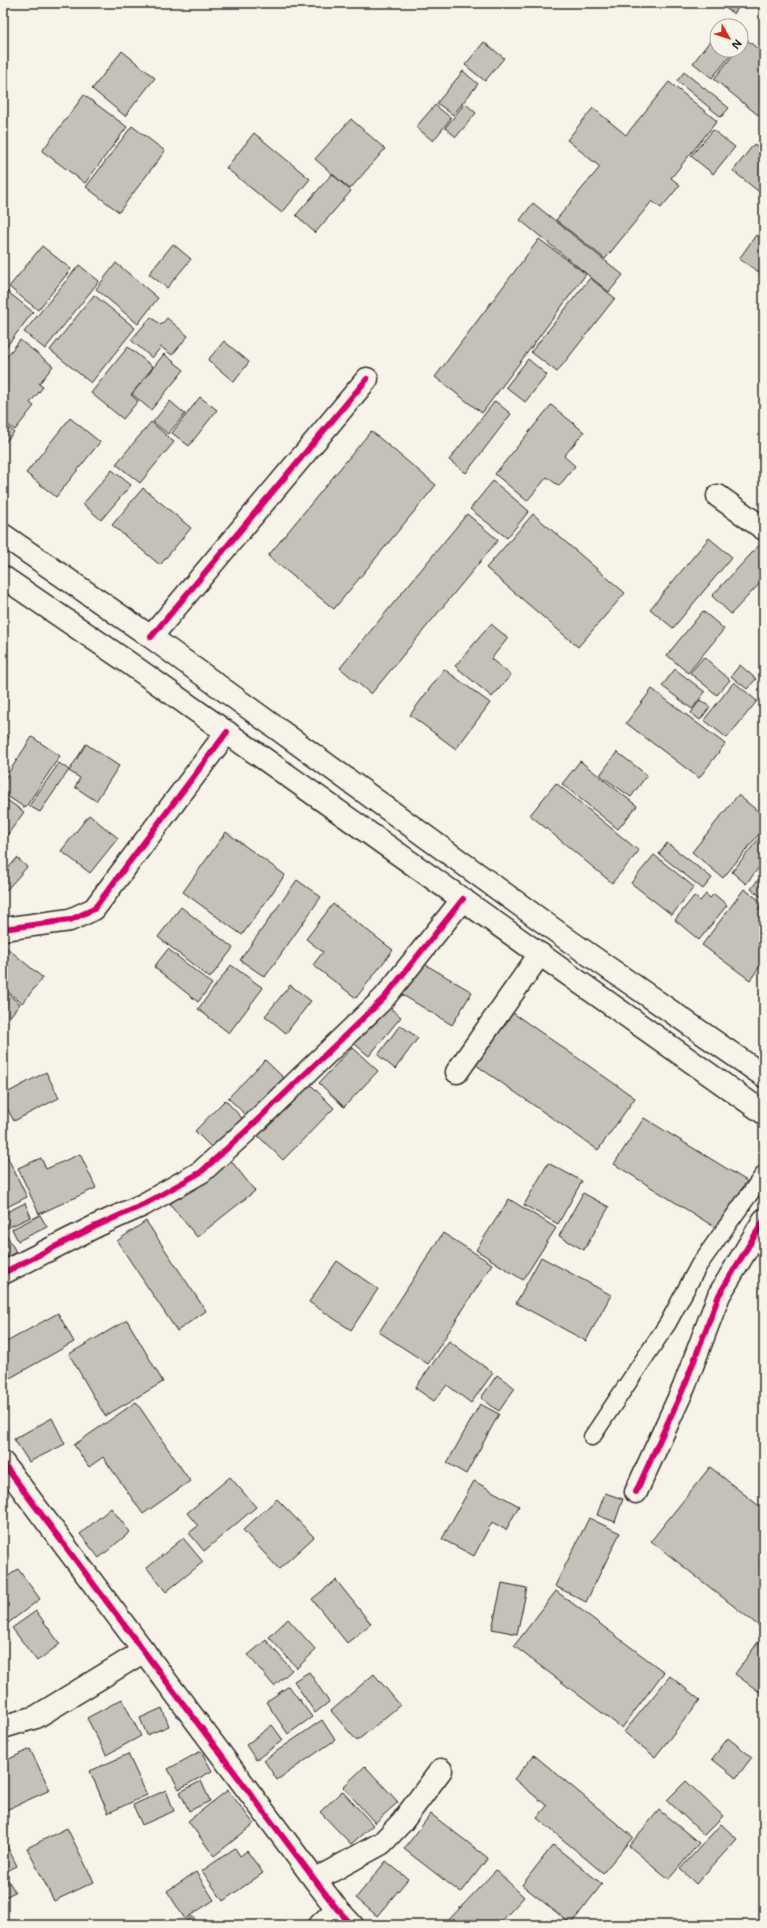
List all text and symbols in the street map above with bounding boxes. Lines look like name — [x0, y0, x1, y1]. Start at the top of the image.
north arrow — [709, 18, 749, 58]
text: N — [728, 36, 745, 52]

